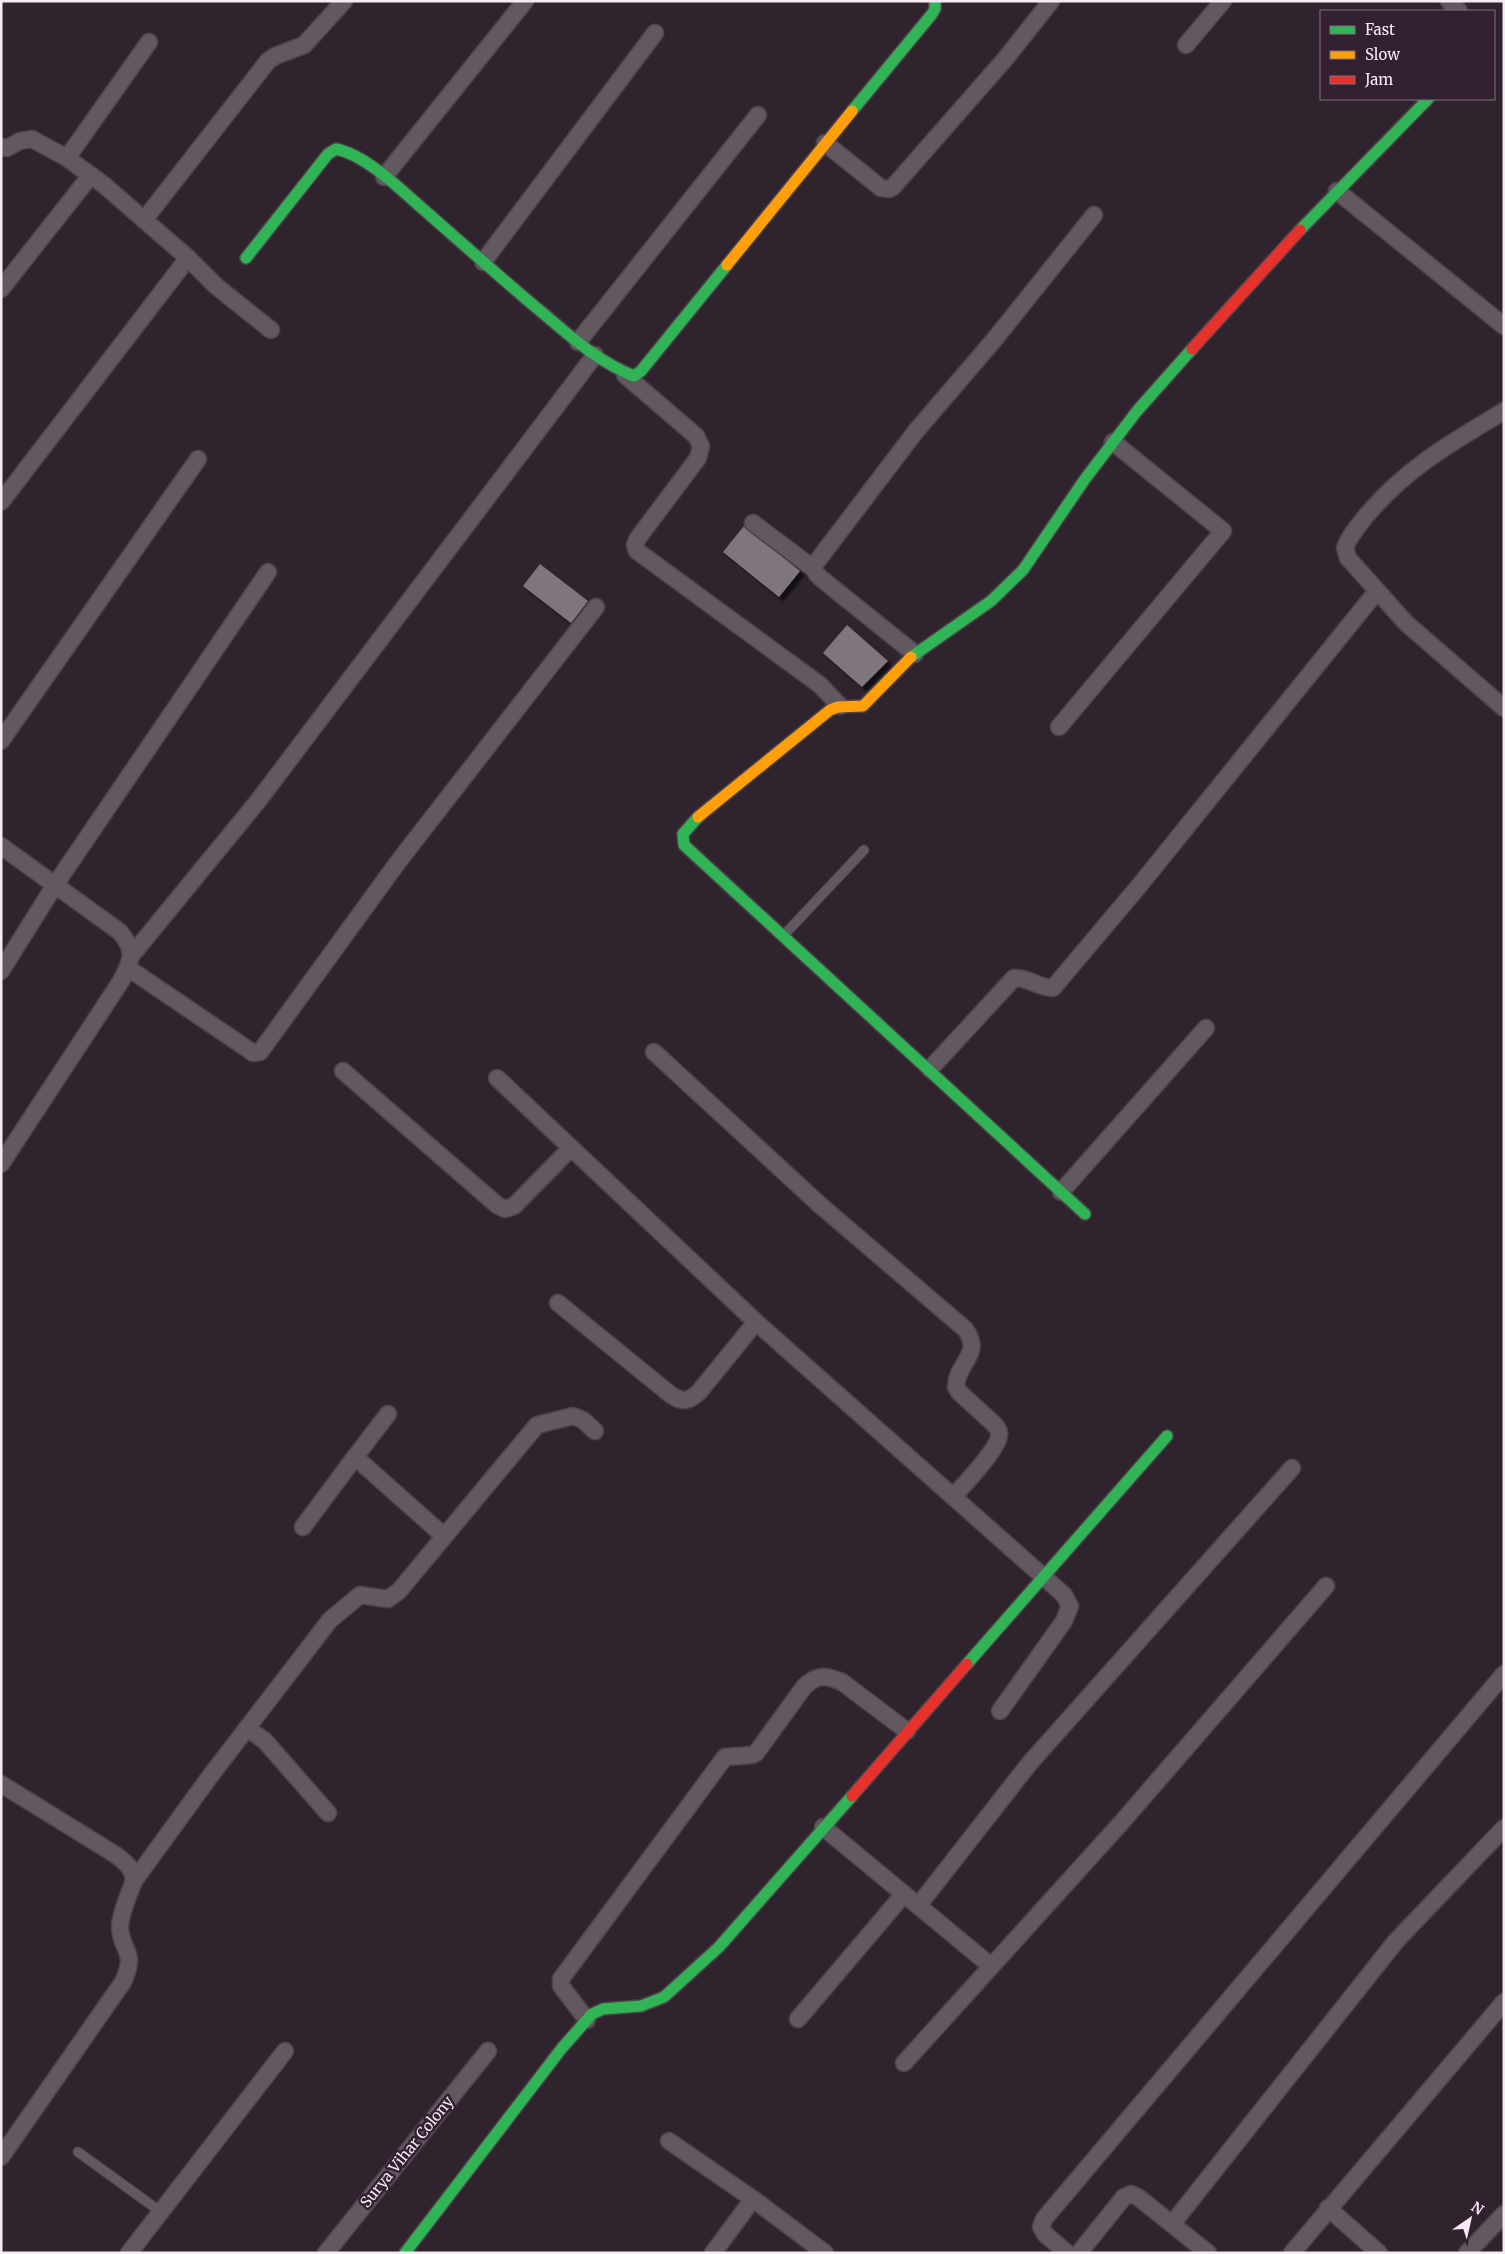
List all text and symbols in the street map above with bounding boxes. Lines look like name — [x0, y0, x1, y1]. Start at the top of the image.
legend — [1320, 10, 1495, 100]
text: Fast — [1365, 20, 1395, 39]
text: Slow — [1365, 45, 1400, 64]
text: Jam — [1364, 70, 1393, 89]
street label: Surya Vihar Colony — [356, 2092, 458, 2211]
north arrow — [1445, 2194, 1495, 2244]
text: N — [1468, 2198, 1487, 2219]

